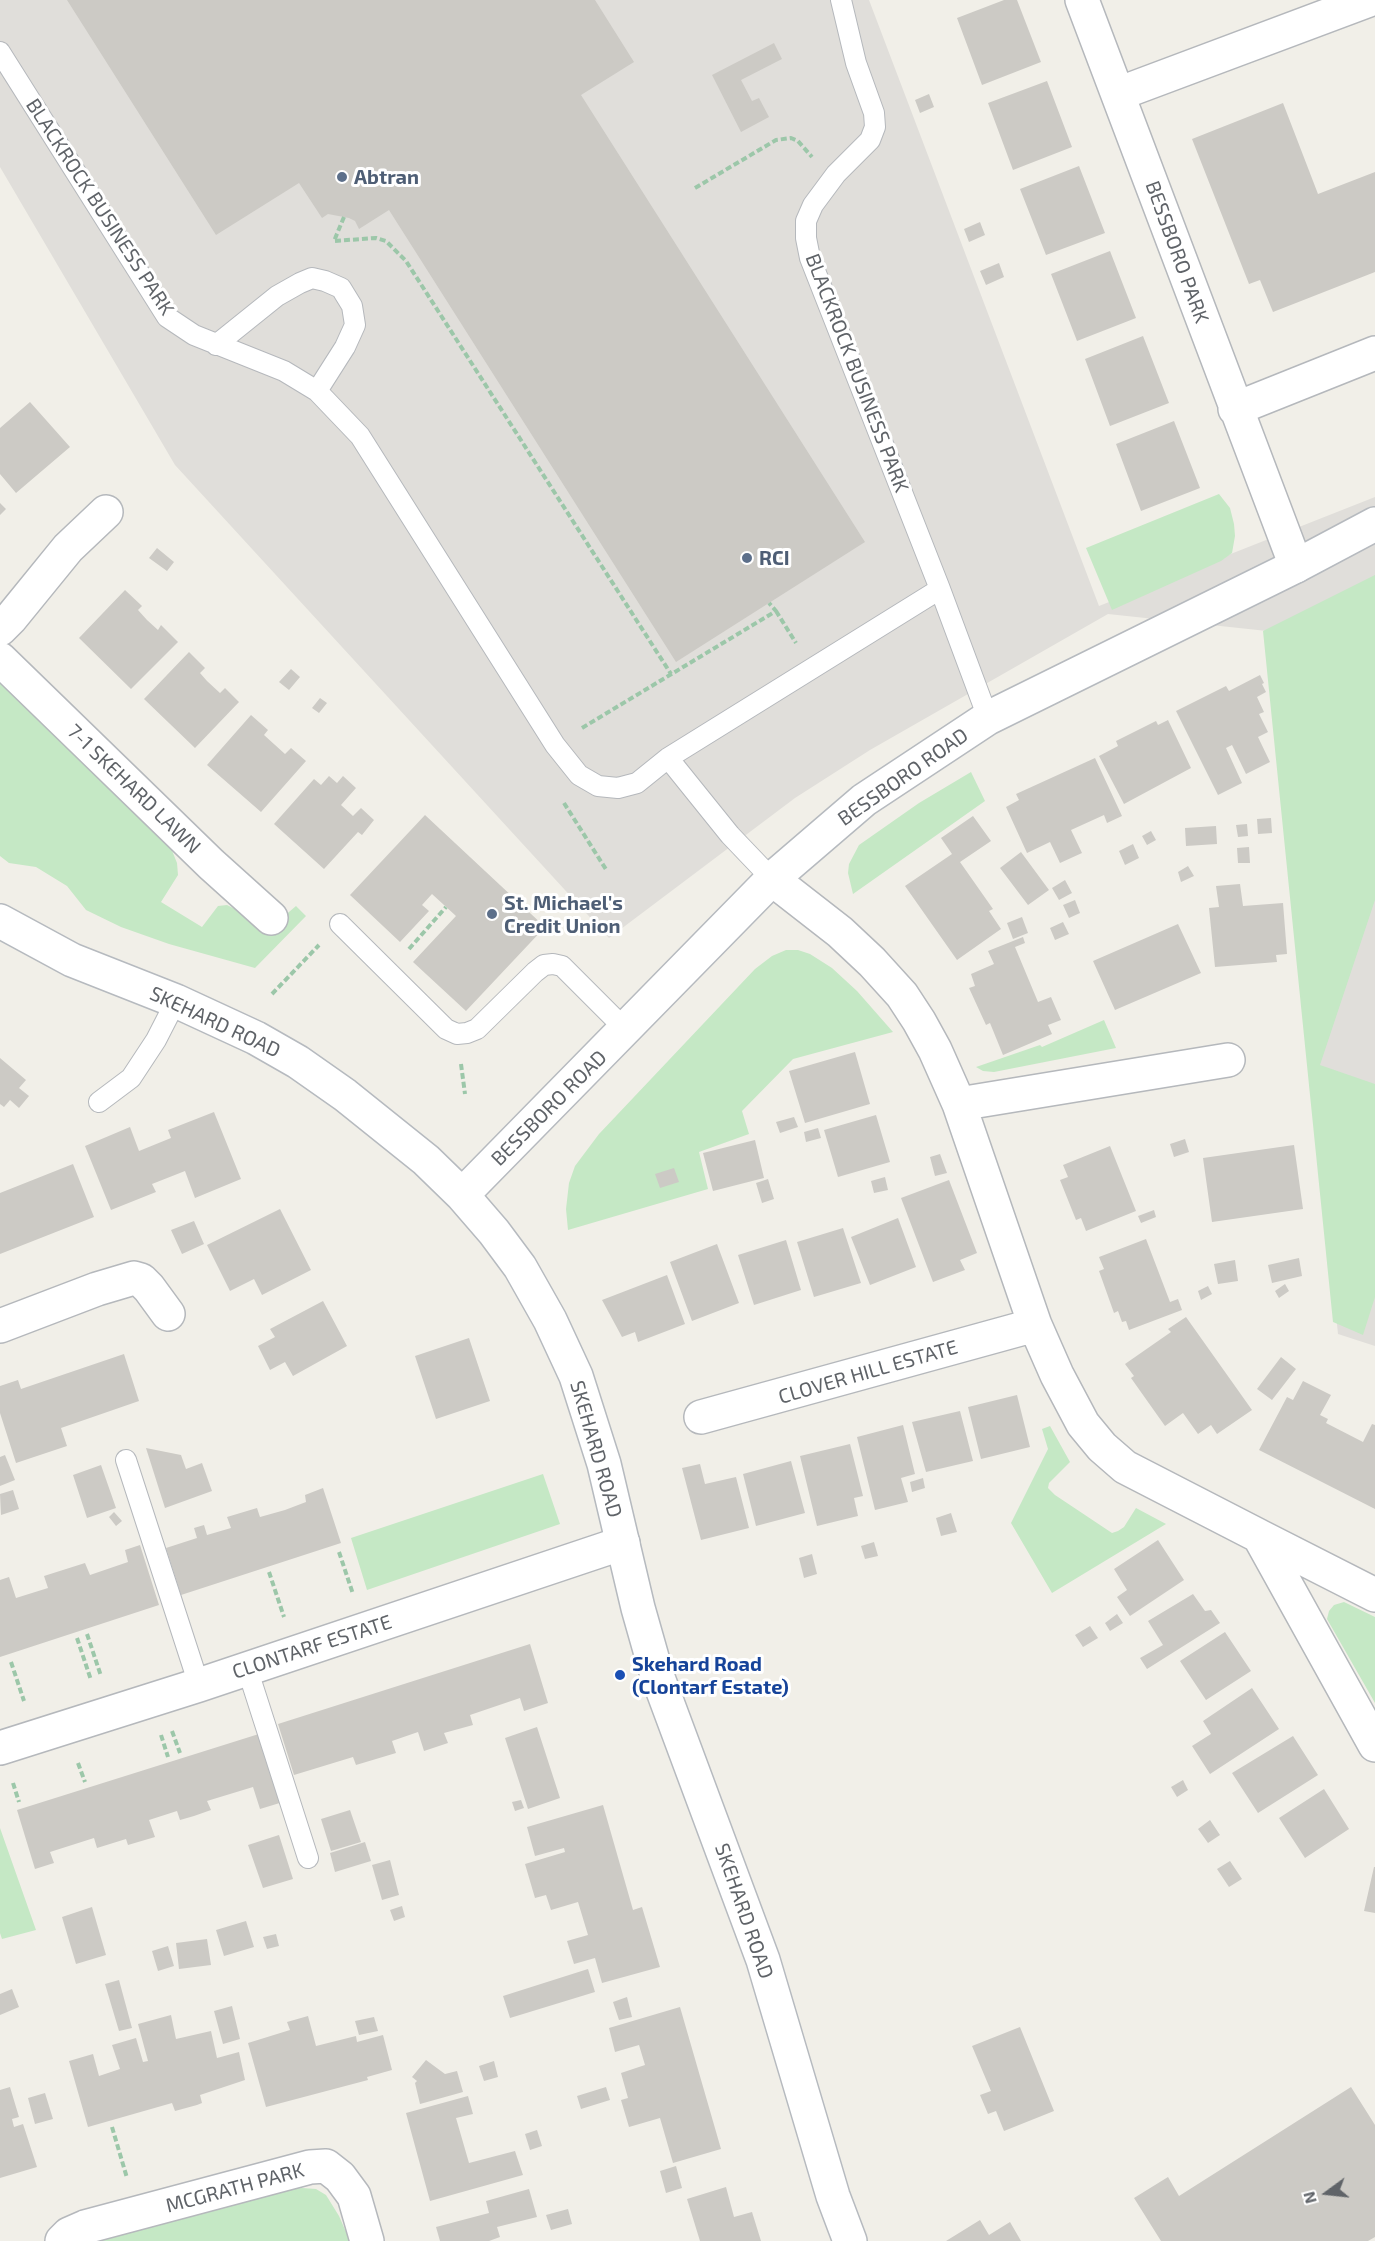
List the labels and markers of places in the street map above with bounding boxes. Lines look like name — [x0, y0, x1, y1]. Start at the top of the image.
place label: Abtran — [354, 165, 419, 189]
marker: Abtran — [335, 170, 349, 184]
place label: RCI — [759, 546, 789, 570]
marker: RCI — [740, 551, 754, 565]
place label: St. Michael's Credit Union — [504, 891, 623, 938]
marker: St. Michael's Credit Union — [485, 907, 499, 921]
place label: Skehard Road (Clontarf Estate) — [632, 1652, 789, 1699]
marker: Skehard Road (Clontarf Estate) — [613, 1668, 627, 1682]

